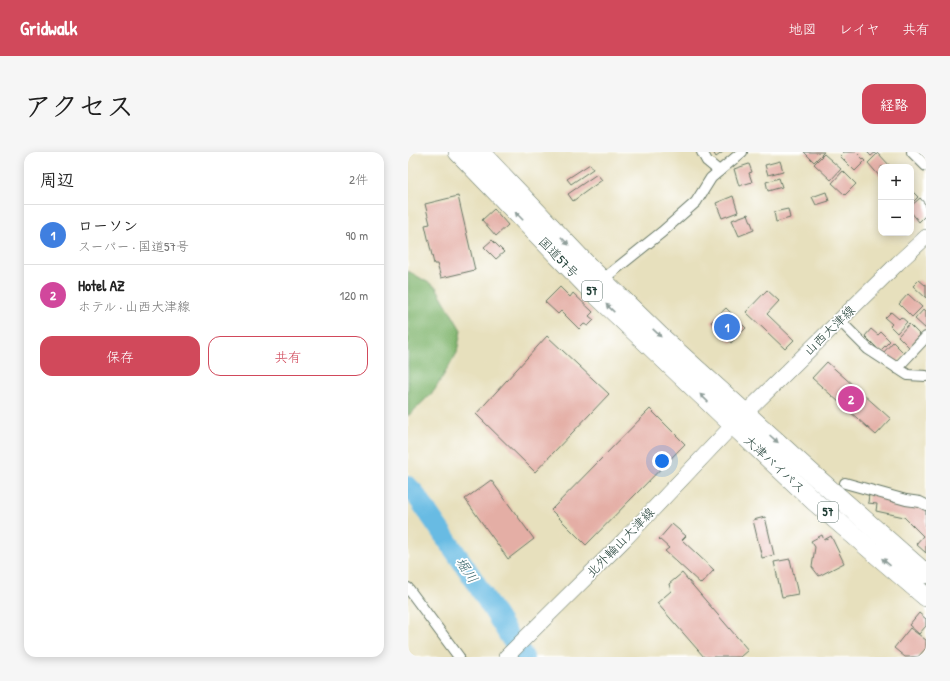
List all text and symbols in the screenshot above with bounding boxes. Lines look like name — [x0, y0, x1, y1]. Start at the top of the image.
text: Gridwalk — [20, 15, 77, 41]
text: 地図 — [789, 19, 817, 38]
text: レイヤ — [839, 19, 880, 38]
text: 共有 — [902, 19, 930, 38]
button: 経路 — [862, 84, 926, 124]
text: アクセス — [24, 87, 134, 125]
map controls — [878, 164, 914, 236]
button: + — [878, 164, 914, 200]
text: 周辺 — [40, 168, 74, 191]
text: 2件 — [349, 170, 368, 188]
button: − — [878, 200, 914, 236]
one-way arrow — [514, 211, 524, 221]
text: ローソン — [78, 215, 138, 236]
text: 1 — [51, 226, 55, 244]
text: 90 m — [346, 226, 368, 244]
street label: 国道57号 — [535, 232, 583, 282]
one-way arrow — [560, 236, 570, 246]
text: スーパー · 国道57号 — [78, 237, 189, 255]
text: Hotel AZ — [78, 275, 125, 296]
road number: 57 — [582, 281, 602, 301]
text: 2 — [50, 286, 56, 304]
text: 120 m — [340, 286, 368, 304]
text: ホテル · 山西大津線 — [78, 297, 190, 315]
street label: 山西大津線 — [799, 300, 859, 359]
one-way arrow — [605, 303, 615, 313]
pin: 1 — [714, 312, 740, 342]
one-way arrow — [652, 328, 662, 338]
button: 保存 — [40, 336, 200, 376]
button: 共有 — [208, 336, 368, 376]
pin: 2 — [838, 384, 864, 414]
one-way arrow — [699, 393, 709, 403]
street label: 大津バイパス — [740, 431, 810, 497]
one-way arrow — [769, 434, 779, 443]
your location — [652, 451, 672, 471]
street label: 北外輪山大津線 — [582, 502, 659, 581]
road number: 57 — [818, 502, 838, 522]
water label: 堀川 — [452, 553, 483, 587]
one-way arrow — [881, 558, 890, 567]

